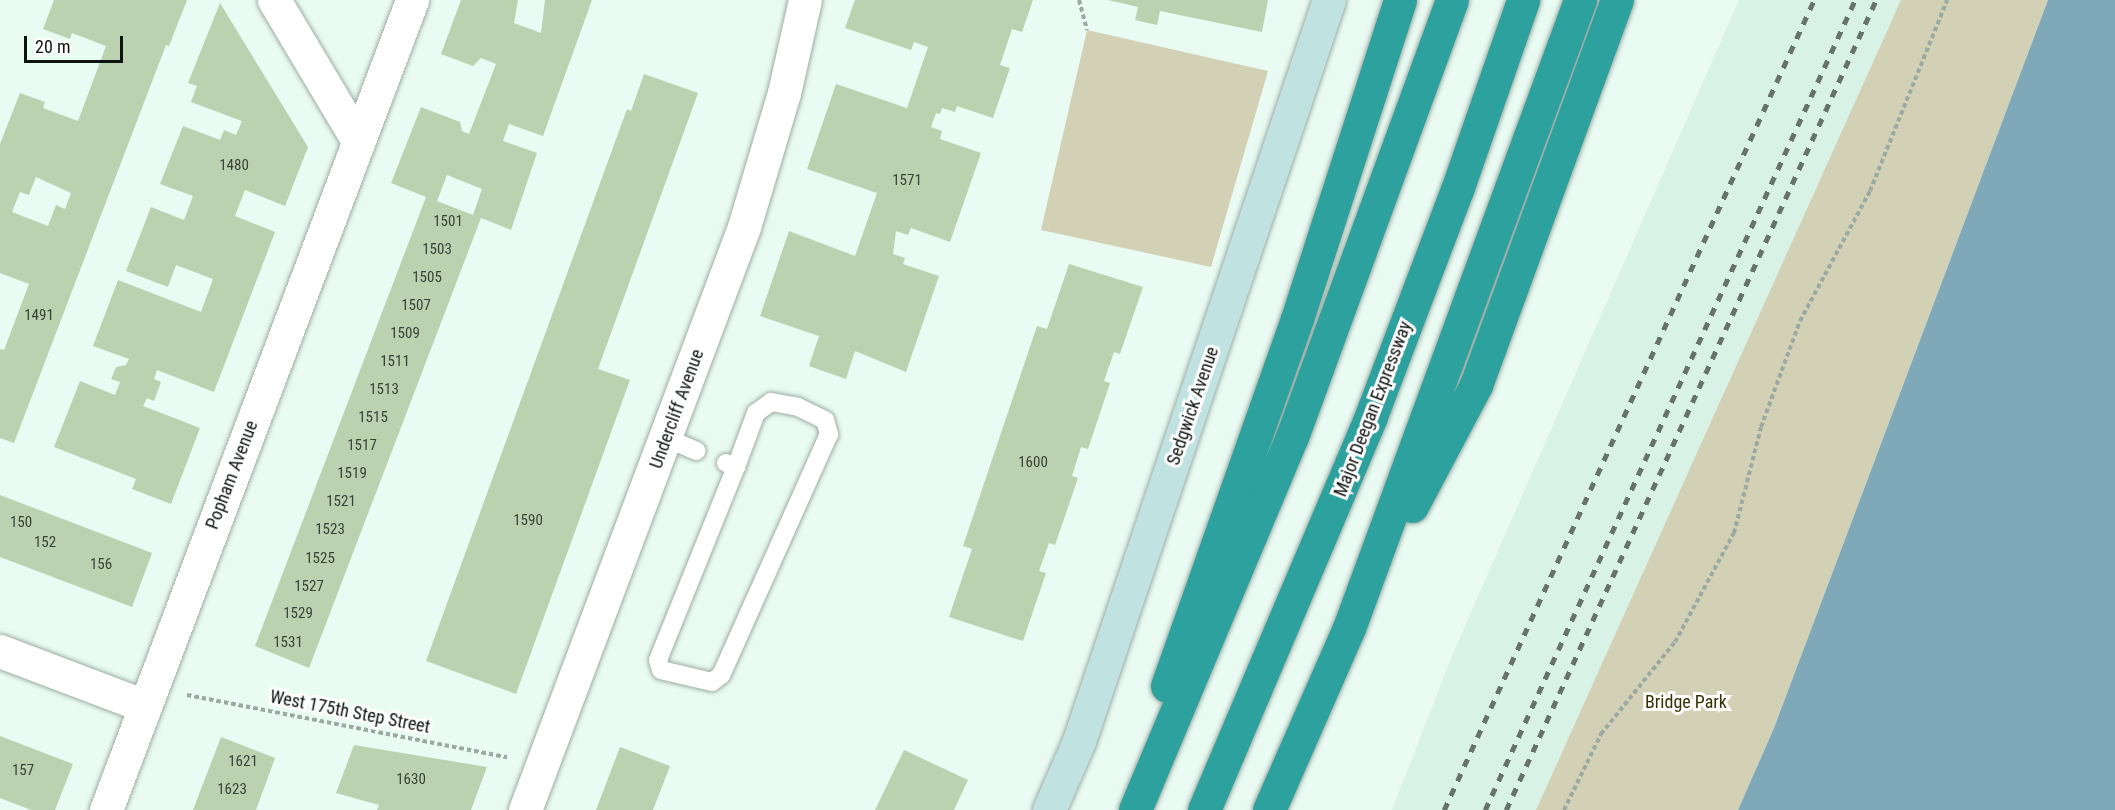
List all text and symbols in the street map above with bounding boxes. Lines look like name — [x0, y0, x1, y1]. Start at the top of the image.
scale bar — [27, 24, 126, 62]
text: 20 m — [35, 36, 70, 57]
house number: 1480 — [219, 157, 249, 175]
house number: 1571 — [892, 172, 922, 190]
house number: 1501 — [433, 213, 463, 231]
house number: 1503 — [422, 241, 452, 259]
house number: 1505 — [412, 269, 442, 287]
house number: 1507 — [401, 297, 431, 315]
house number: 1491 — [24, 307, 54, 325]
street label: Major Deegan Expressway — [1330, 318, 1416, 500]
house number: 1509 — [390, 325, 420, 343]
street label: Sedgwick Avenue — [1163, 344, 1223, 468]
street label: Undercliff Avenue — [645, 346, 709, 472]
house number: 1511 — [380, 353, 410, 371]
house number: 1513 — [369, 381, 399, 399]
house number: 1515 — [358, 409, 388, 427]
street label: Popham Avenue — [201, 418, 263, 532]
house number: 1517 — [347, 437, 377, 455]
house number: 1600 — [1018, 454, 1048, 472]
house number: 1519 — [337, 465, 367, 483]
house number: 1521 — [326, 493, 356, 511]
house number: 1590 — [513, 512, 543, 530]
house number: 150 — [10, 514, 32, 532]
house number: 1523 — [315, 521, 345, 539]
house number: 152 — [34, 534, 56, 552]
house number: 1525 — [305, 550, 335, 568]
house number: 156 — [90, 556, 112, 574]
house number: 1527 — [294, 578, 324, 596]
house number: 1529 — [283, 605, 313, 623]
house number: 1531 — [273, 634, 303, 652]
street label: West 175th Step Street — [268, 686, 432, 738]
park label: Bridge Park — [1645, 691, 1727, 713]
house number: 1621 — [228, 753, 258, 771]
house number: 157 — [12, 762, 34, 780]
house number: 1630 — [396, 771, 426, 789]
house number: 1623 — [217, 781, 247, 799]

